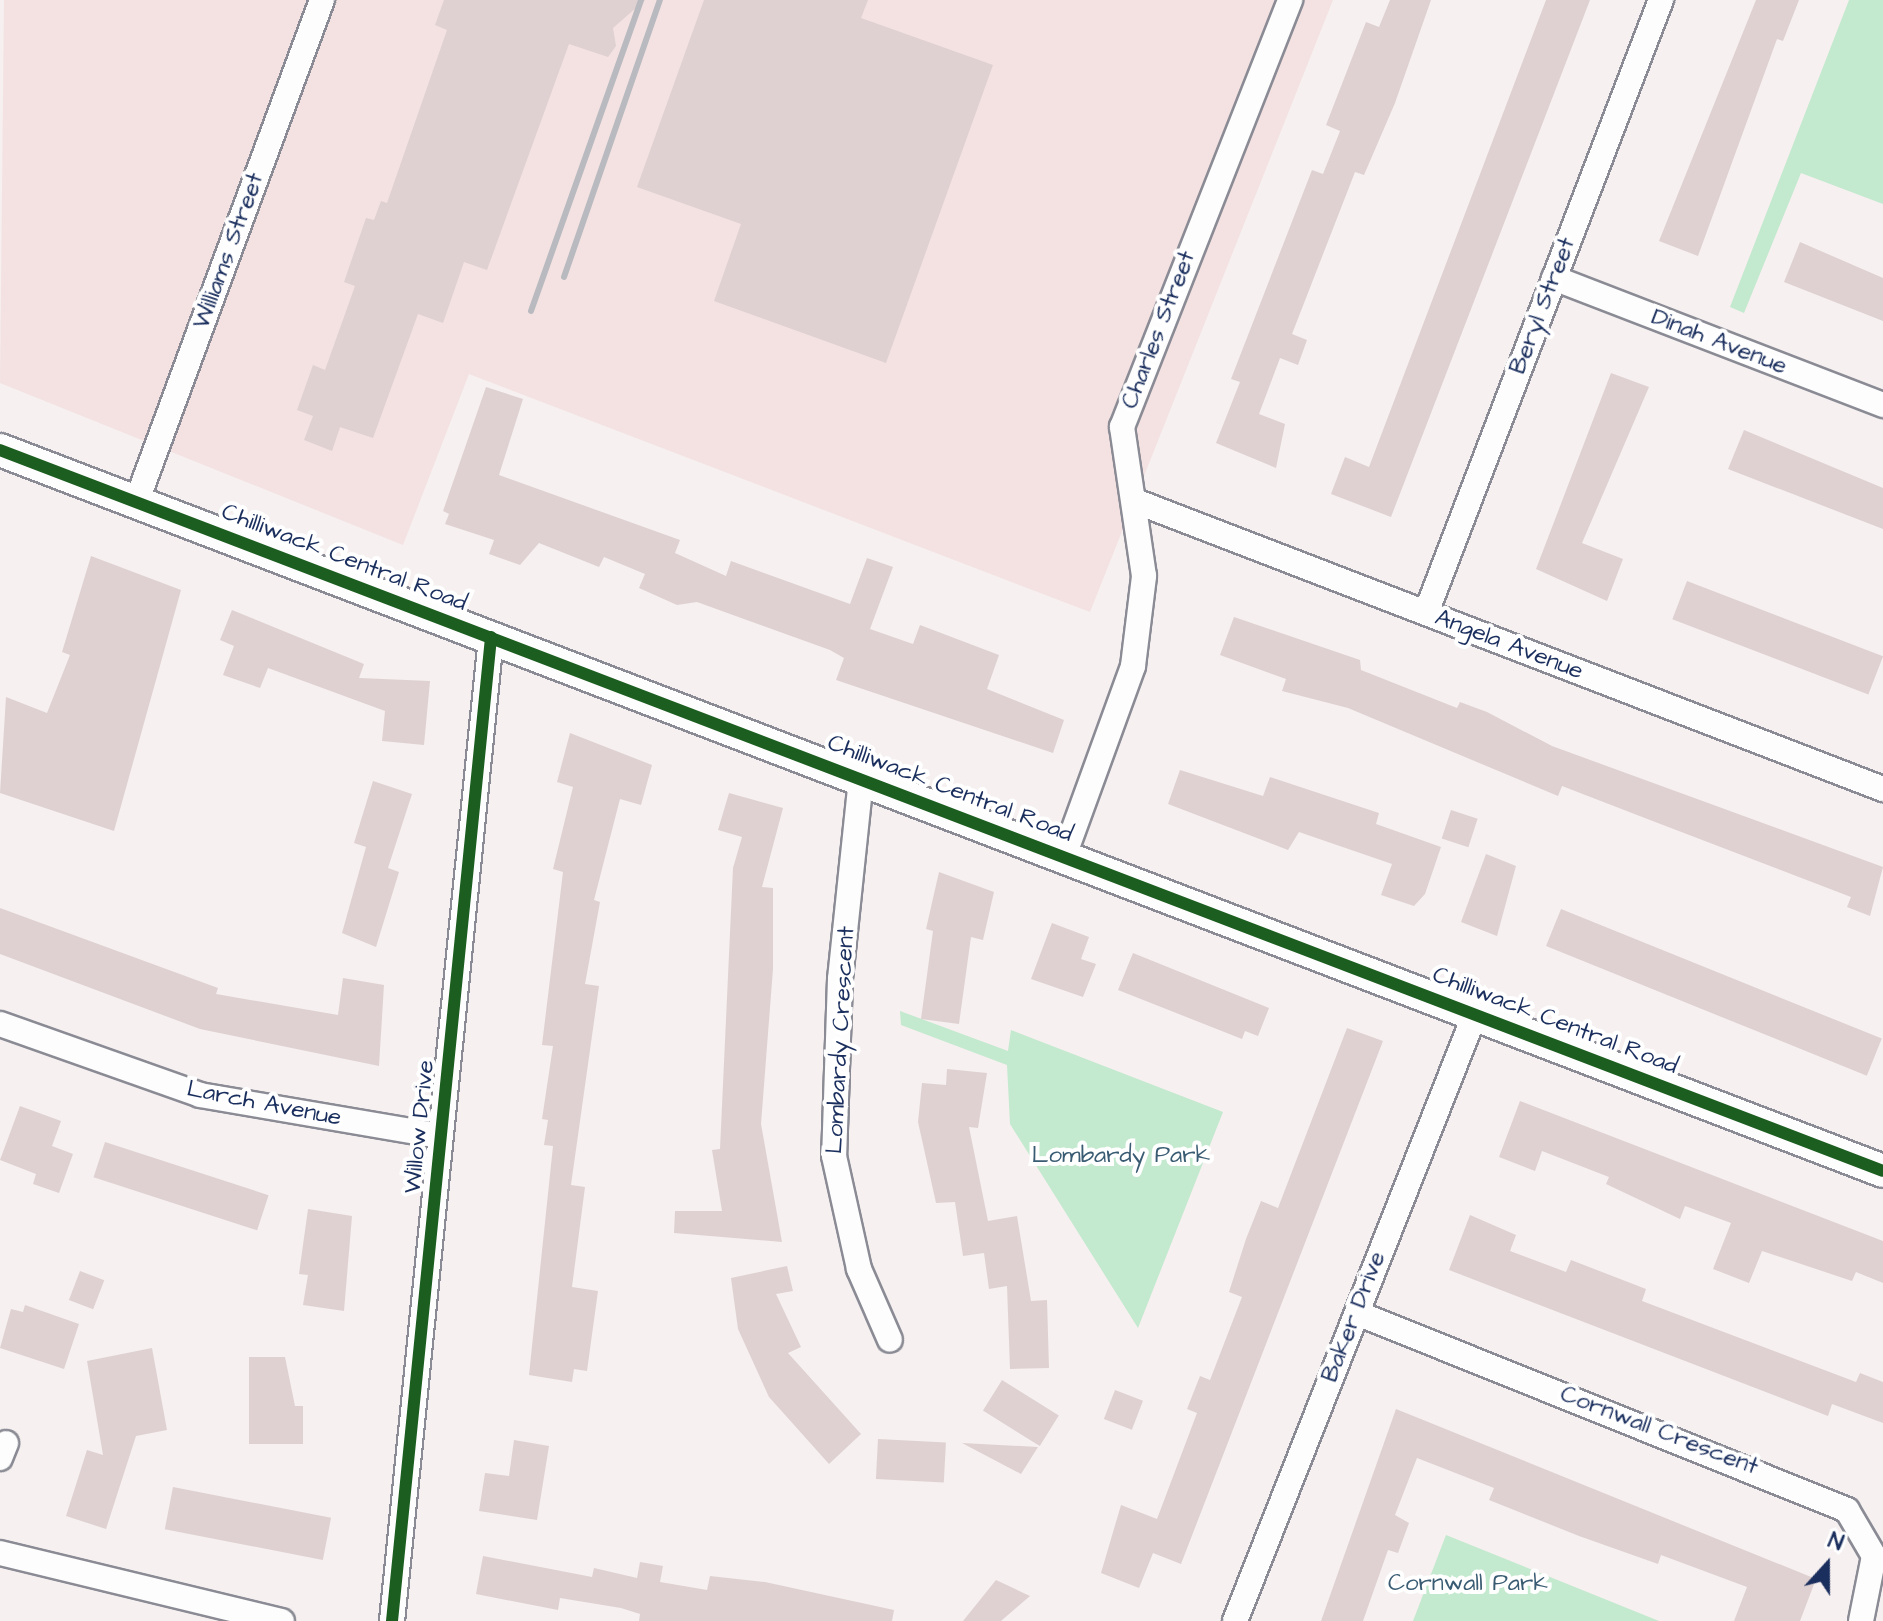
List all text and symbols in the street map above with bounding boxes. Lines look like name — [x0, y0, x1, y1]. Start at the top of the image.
street label: Williams Street — [187, 169, 271, 333]
street label: Beryl Street — [1504, 234, 1582, 378]
street label: Charles Street — [1116, 247, 1202, 413]
street label: Dinah Avenue — [1647, 303, 1791, 381]
street label: Chilliwack Central Road — [217, 498, 471, 618]
street label: Angela Avenue — [1431, 604, 1587, 686]
street label: Chilliwack Central Road — [823, 729, 1077, 849]
street label: Lombardy Crescent — [821, 925, 861, 1155]
street label: Chilliwack Central Road — [1428, 961, 1682, 1081]
street label: Willow Drive — [399, 1059, 441, 1195]
street label: Larch Avenue — [184, 1075, 344, 1133]
park label: Lombardy Park — [1032, 1142, 1210, 1170]
street label: Baker Drive — [1316, 1248, 1392, 1386]
street label: Cornwall Crescent — [1556, 1380, 1762, 1482]
north arrow — [1787, 1525, 1867, 1605]
text: N — [1824, 1525, 1848, 1559]
park label: Cornwall Park — [1388, 1570, 1548, 1598]

